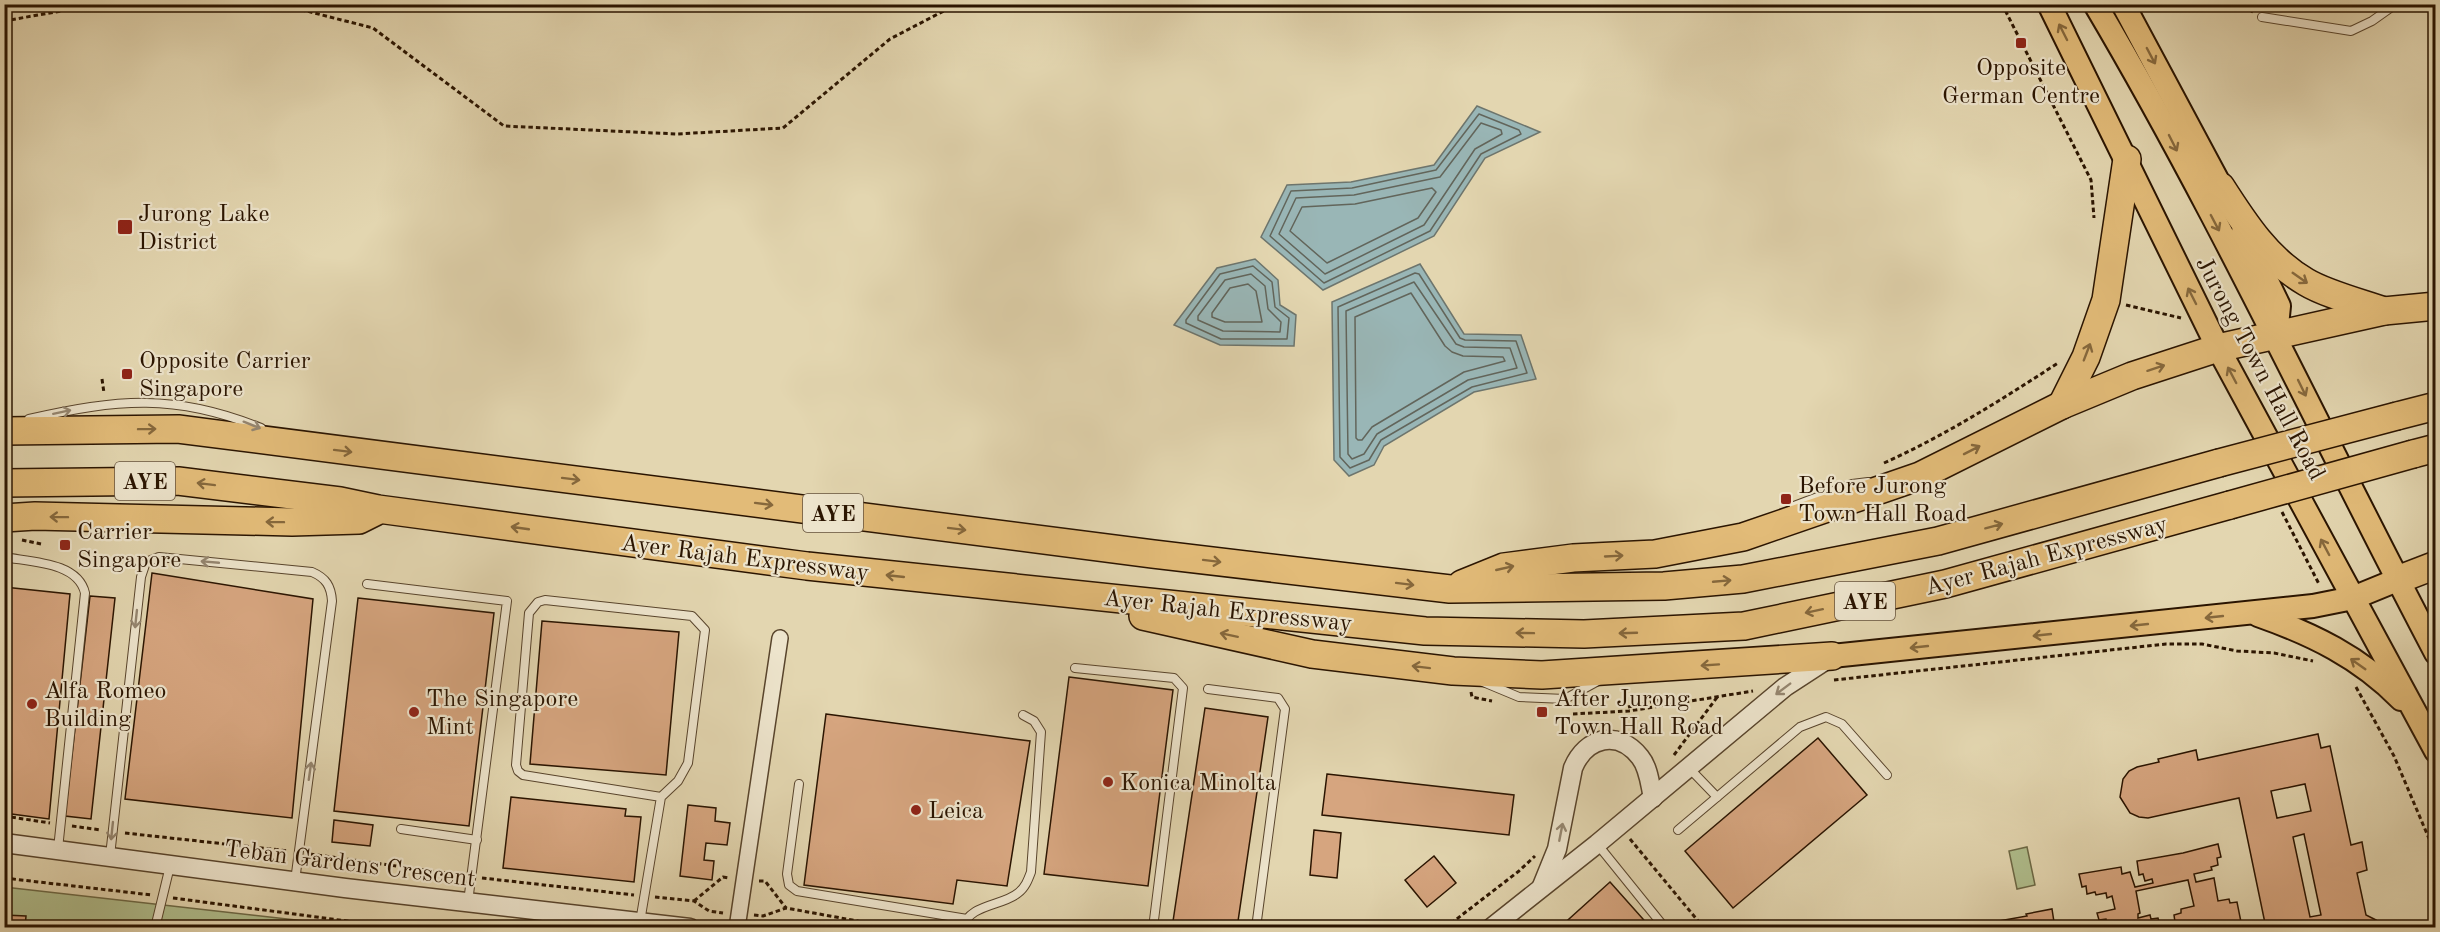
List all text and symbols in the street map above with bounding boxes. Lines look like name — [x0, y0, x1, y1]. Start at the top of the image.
one-way arrow — [2057, 24, 2069, 41]
marker: Opposite German Centre — [2014, 36, 2028, 50]
one-way arrow — [2145, 47, 2157, 64]
place label: Opposite German Centre — [1942, 57, 2100, 109]
one-way arrow — [2167, 134, 2179, 151]
place label: Jurong Lake District — [138, 203, 270, 255]
one-way arrow — [2210, 214, 2221, 232]
marker: Jurong Lake District — [116, 218, 134, 236]
street label: Jurong Town Hall Road — [2190, 253, 2328, 485]
one-way arrow — [2291, 272, 2307, 284]
one-way arrow — [2185, 287, 2197, 305]
one-way arrow — [2083, 343, 2094, 362]
place label: Opposite Carrier Singapore — [139, 350, 311, 402]
one-way arrow — [2146, 362, 2165, 373]
marker: Opposite Carrier Singapore — [120, 367, 134, 381]
one-way arrow — [2226, 367, 2238, 384]
one-way arrow — [2297, 379, 2308, 397]
one-way arrow — [51, 406, 71, 417]
one-way arrow — [243, 420, 261, 431]
one-way arrow — [136, 423, 156, 435]
one-way arrow — [1963, 444, 1980, 456]
one-way arrow — [333, 446, 353, 457]
road number: AYE — [115, 462, 175, 500]
one-way arrow — [560, 473, 580, 484]
place label: Before Jurong Town Hall Road — [1798, 475, 1967, 527]
one-way arrow — [197, 478, 216, 489]
marker: Before Jurong Town Hall Road — [1779, 492, 1793, 506]
road number: AYE — [803, 494, 863, 532]
one-way arrow — [754, 498, 773, 509]
one-way arrow — [50, 511, 70, 523]
street label: Ayer Rajah Expressway — [1923, 513, 2171, 601]
one-way arrow — [266, 516, 286, 527]
one-way arrow — [1984, 519, 2003, 531]
place label: Carrier Singapore — [77, 521, 181, 573]
one-way arrow — [511, 523, 531, 534]
one-way arrow — [947, 523, 967, 534]
street label: Ayer Rajah Expressway — [619, 532, 871, 586]
marker: Carrier Singapore — [58, 538, 72, 552]
one-way arrow — [2319, 538, 2330, 556]
one-way arrow — [1603, 550, 1623, 562]
one-way arrow — [200, 556, 220, 567]
one-way arrow — [1201, 556, 1221, 567]
one-way arrow — [1494, 562, 1514, 573]
one-way arrow — [885, 570, 905, 581]
one-way arrow — [1712, 575, 1732, 586]
one-way arrow — [1395, 579, 1415, 590]
road number: AYE — [1835, 582, 1895, 620]
street label: Ayer Rajah Expressway — [1102, 587, 1354, 637]
one-way arrow — [1805, 606, 1824, 618]
one-way arrow — [130, 609, 141, 629]
one-way arrow — [2204, 612, 2224, 623]
one-way arrow — [2129, 619, 2149, 630]
one-way arrow — [1516, 627, 1536, 639]
one-way arrow — [1618, 627, 1638, 638]
one-way arrow — [1219, 629, 1239, 640]
one-way arrow — [2033, 630, 2052, 641]
one-way arrow — [1909, 642, 1929, 653]
one-way arrow — [2351, 658, 2367, 670]
one-way arrow — [1701, 659, 1721, 670]
one-way arrow — [1411, 662, 1431, 673]
place label: Alfa Romeo Building — [44, 680, 166, 732]
one-way arrow — [1775, 682, 1791, 695]
place label: The Singapore Mint — [426, 688, 578, 740]
place label: After Jurong Town Hall Road — [1554, 688, 1723, 740]
marker: Alfa Romeo Building — [25, 697, 39, 711]
marker: The Singapore Mint — [407, 705, 421, 719]
marker: After Jurong Town Hall Road — [1535, 705, 1549, 719]
one-way arrow — [304, 762, 315, 782]
place label: Konica Minolta — [1120, 772, 1277, 796]
marker: Konica Minolta — [1101, 775, 1115, 789]
place label: Leica — [928, 800, 984, 824]
marker: Leica — [909, 803, 923, 817]
one-way arrow — [107, 821, 118, 841]
one-way arrow — [1556, 823, 1567, 843]
street label: Teban Gardens Crescent — [223, 838, 477, 892]

